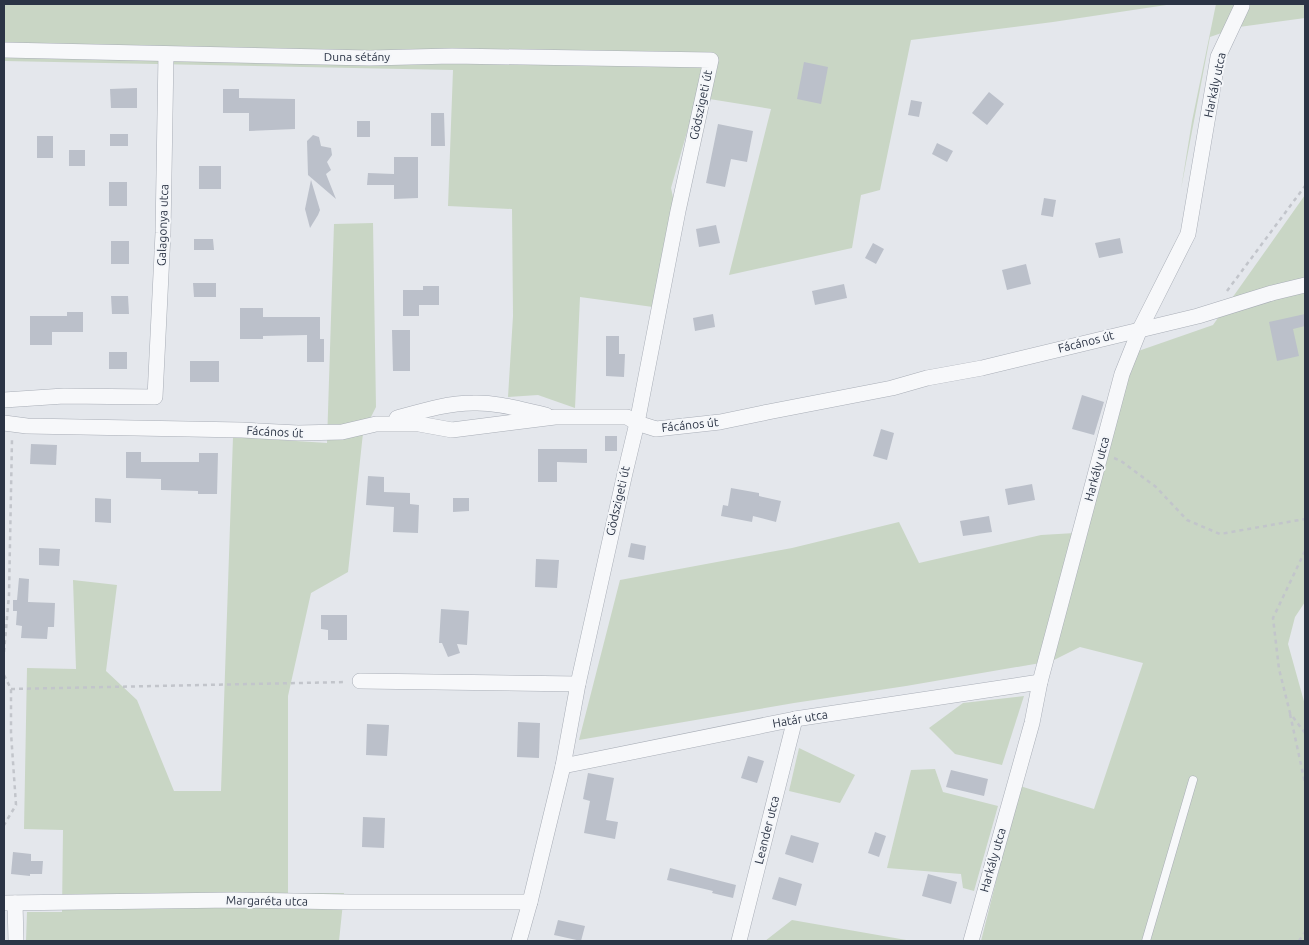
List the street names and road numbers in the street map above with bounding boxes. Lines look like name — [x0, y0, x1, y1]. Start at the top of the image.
street label: Duna sétány — [324, 50, 390, 63]
street label: Harkály utca — [1201, 51, 1228, 119]
street label: Gödszigeti út — [687, 68, 714, 141]
street label: Galagonya utca — [155, 184, 170, 266]
street label: Fácános út — [1057, 328, 1115, 355]
street label: Fácános út — [661, 415, 719, 434]
street label: Fácános út — [246, 424, 304, 440]
street label: Harkály utca — [1082, 435, 1111, 503]
street label: Gödszigeti út — [603, 465, 632, 537]
street label: Határ utca — [771, 707, 829, 730]
street label: Leander utca — [752, 794, 781, 865]
street label: Harkály utca — [977, 826, 1008, 893]
street label: Margaréta utca — [226, 893, 308, 908]

